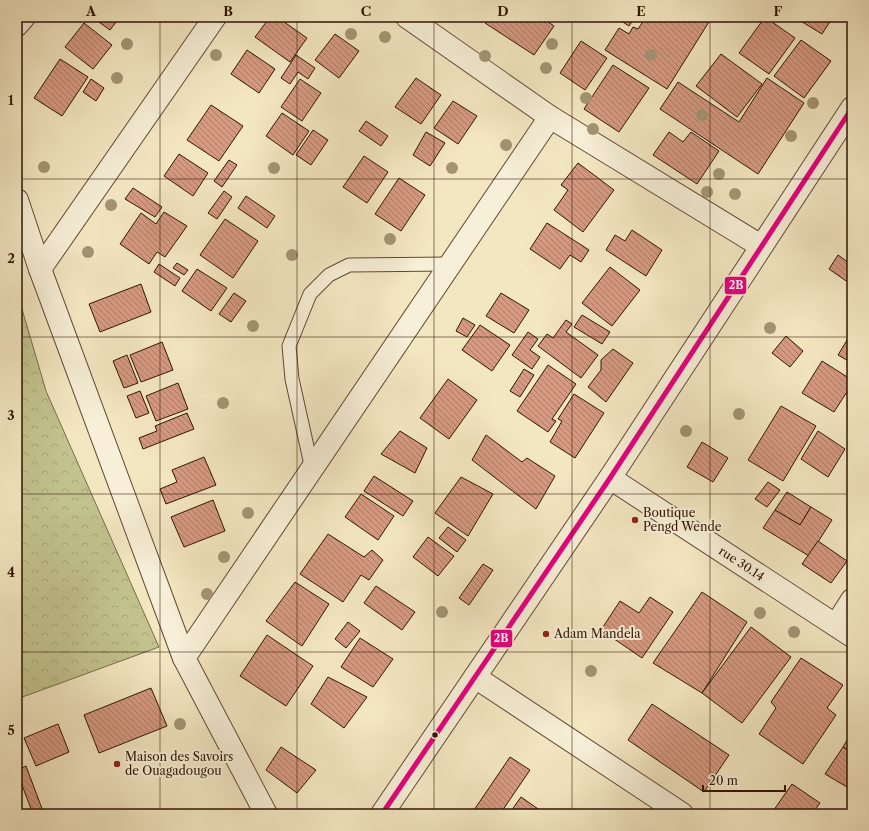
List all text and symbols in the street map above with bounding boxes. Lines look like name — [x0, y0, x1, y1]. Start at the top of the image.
text: A — [85, 3, 97, 19]
text: B — [223, 3, 233, 19]
text: C — [361, 3, 371, 19]
text: D — [497, 3, 509, 19]
text: E — [636, 3, 646, 19]
text: F — [774, 3, 783, 19]
text: 1 — [8, 92, 14, 108]
text: 2 — [7, 250, 15, 266]
line badge: 2B — [724, 276, 747, 295]
text: 2B — [729, 278, 743, 292]
text: 3 — [7, 407, 15, 423]
place label: Boutique Pengd Wende — [643, 505, 722, 534]
marker: Boutique Pengd Wende — [630, 515, 640, 525]
street label: rue 30.14 — [716, 543, 767, 584]
text: 4 — [7, 564, 15, 580]
place label: Adam Mandela — [553, 626, 641, 641]
line badge: 2B — [490, 629, 513, 648]
marker: Adam Mandela — [541, 629, 551, 639]
text: 2B — [494, 631, 508, 645]
text: 5 — [7, 722, 15, 738]
unlabelled marker — [430, 730, 440, 740]
place label: Maison des Savoirs de Ouagadougou — [125, 749, 233, 778]
marker: Maison des Savoirs de Ouagadougou — [112, 759, 122, 769]
scale bar — [703, 767, 785, 793]
text: 20 m — [709, 773, 738, 788]

